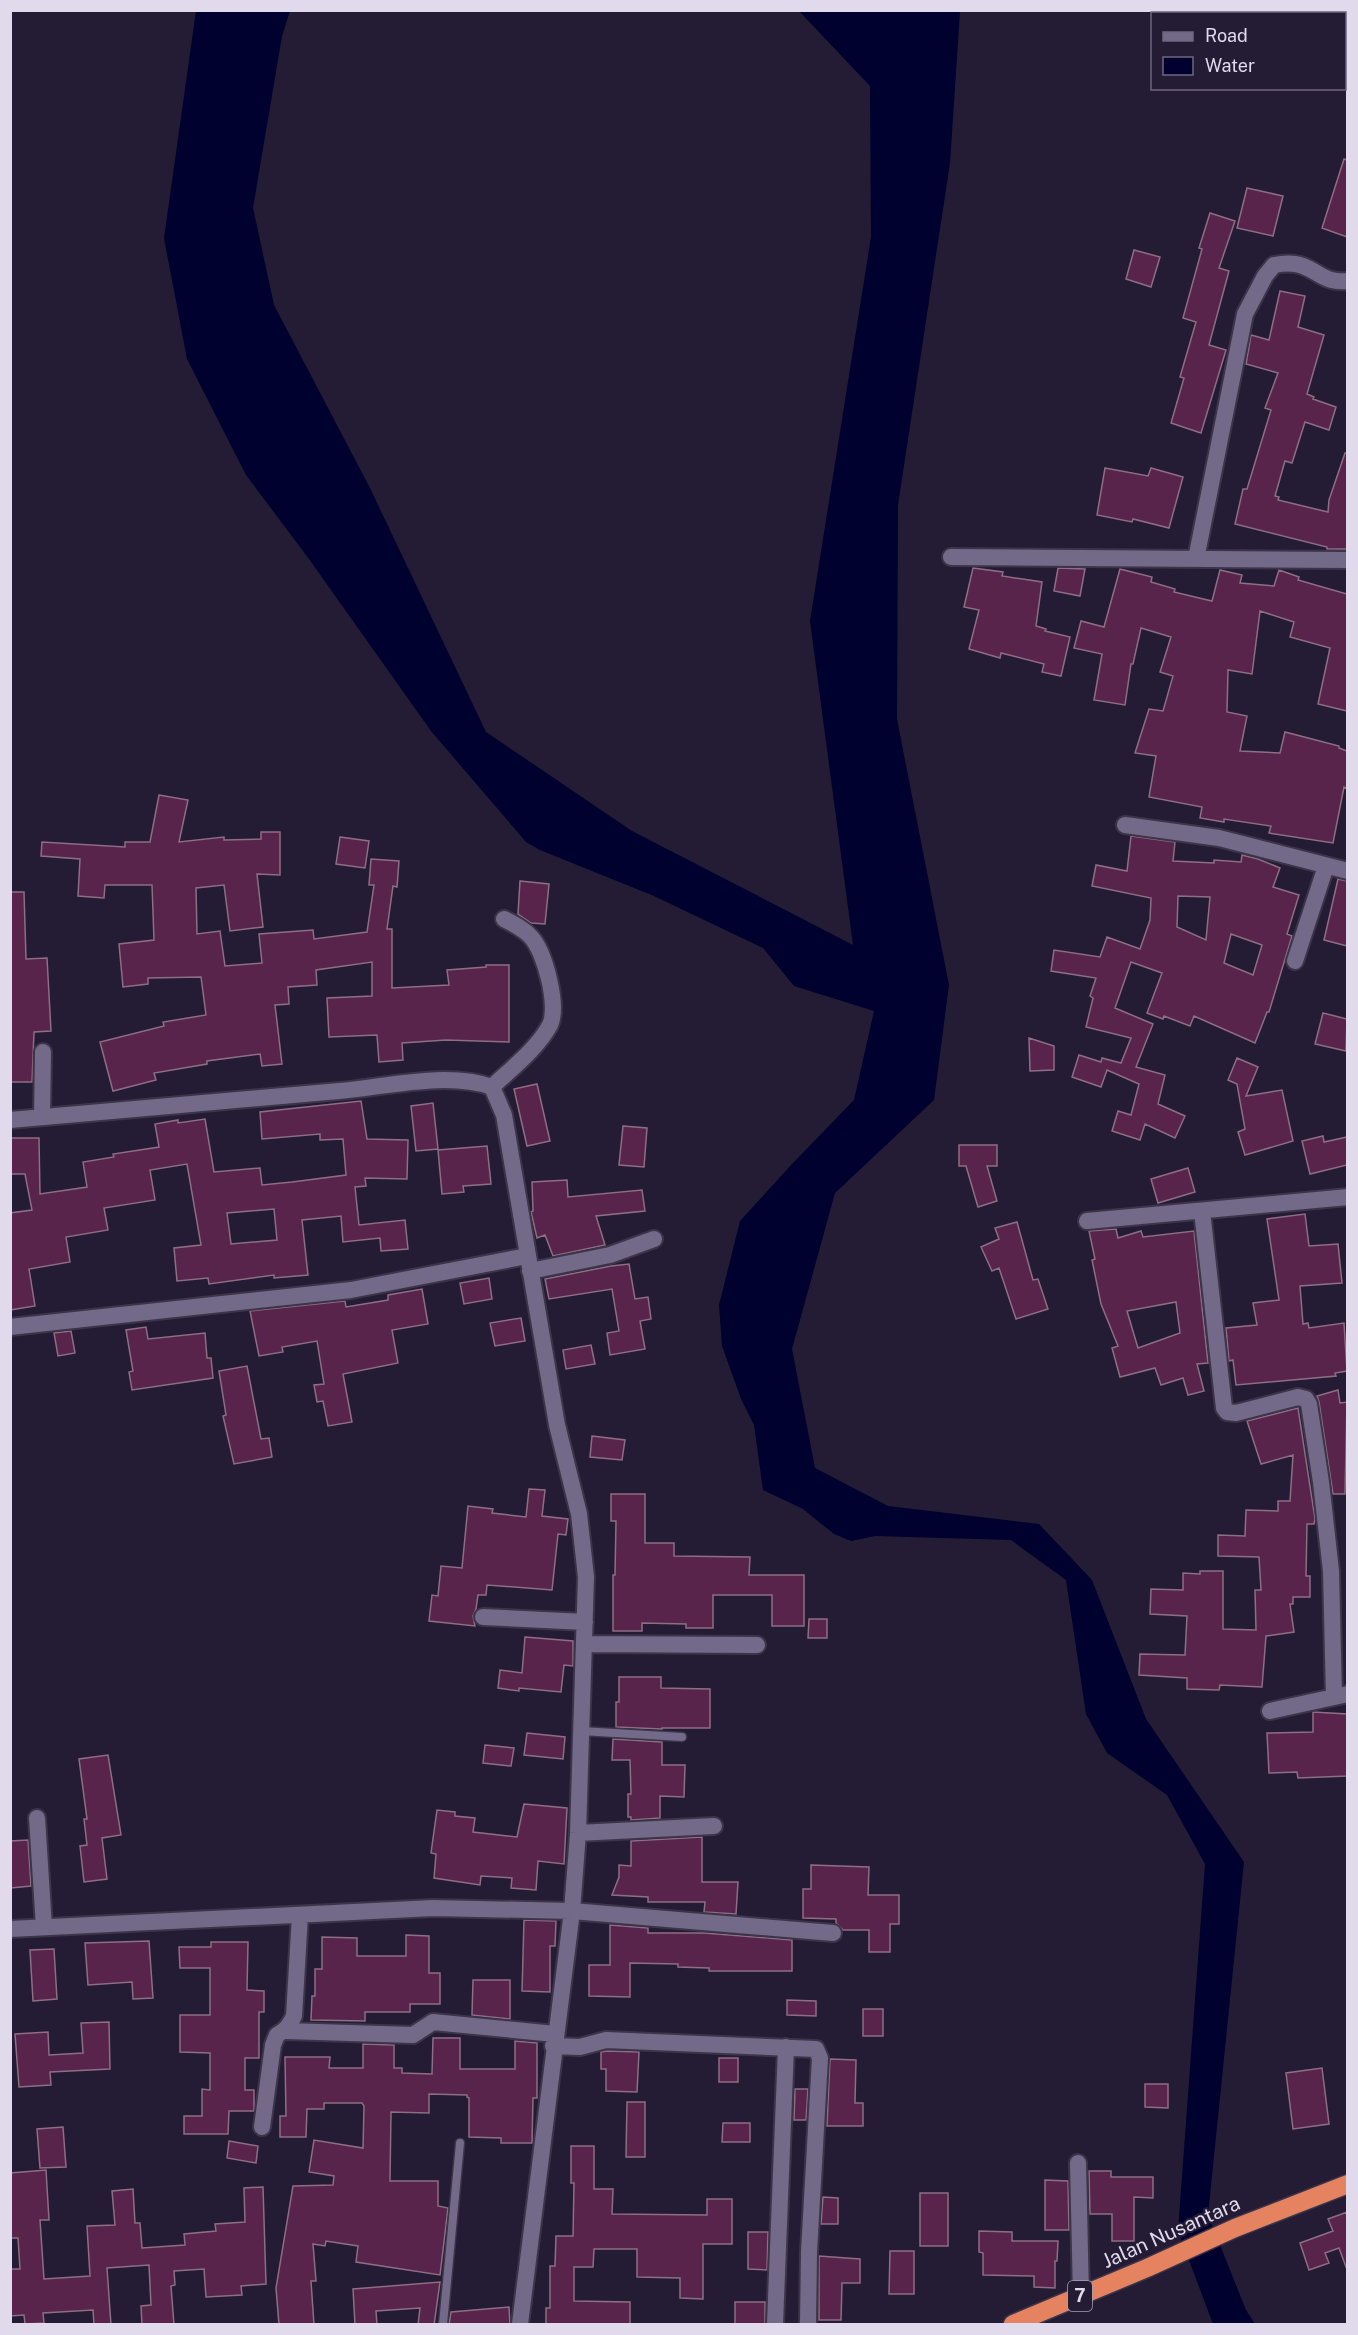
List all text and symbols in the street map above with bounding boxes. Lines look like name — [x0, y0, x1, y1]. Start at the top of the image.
legend — [1151, 12, 1346, 90]
text: Road — [1205, 25, 1248, 46]
text: Water — [1205, 55, 1255, 76]
street label: Jalan Nusantara — [1098, 2191, 1244, 2273]
road number: 7 — [1068, 2281, 1092, 2311]

